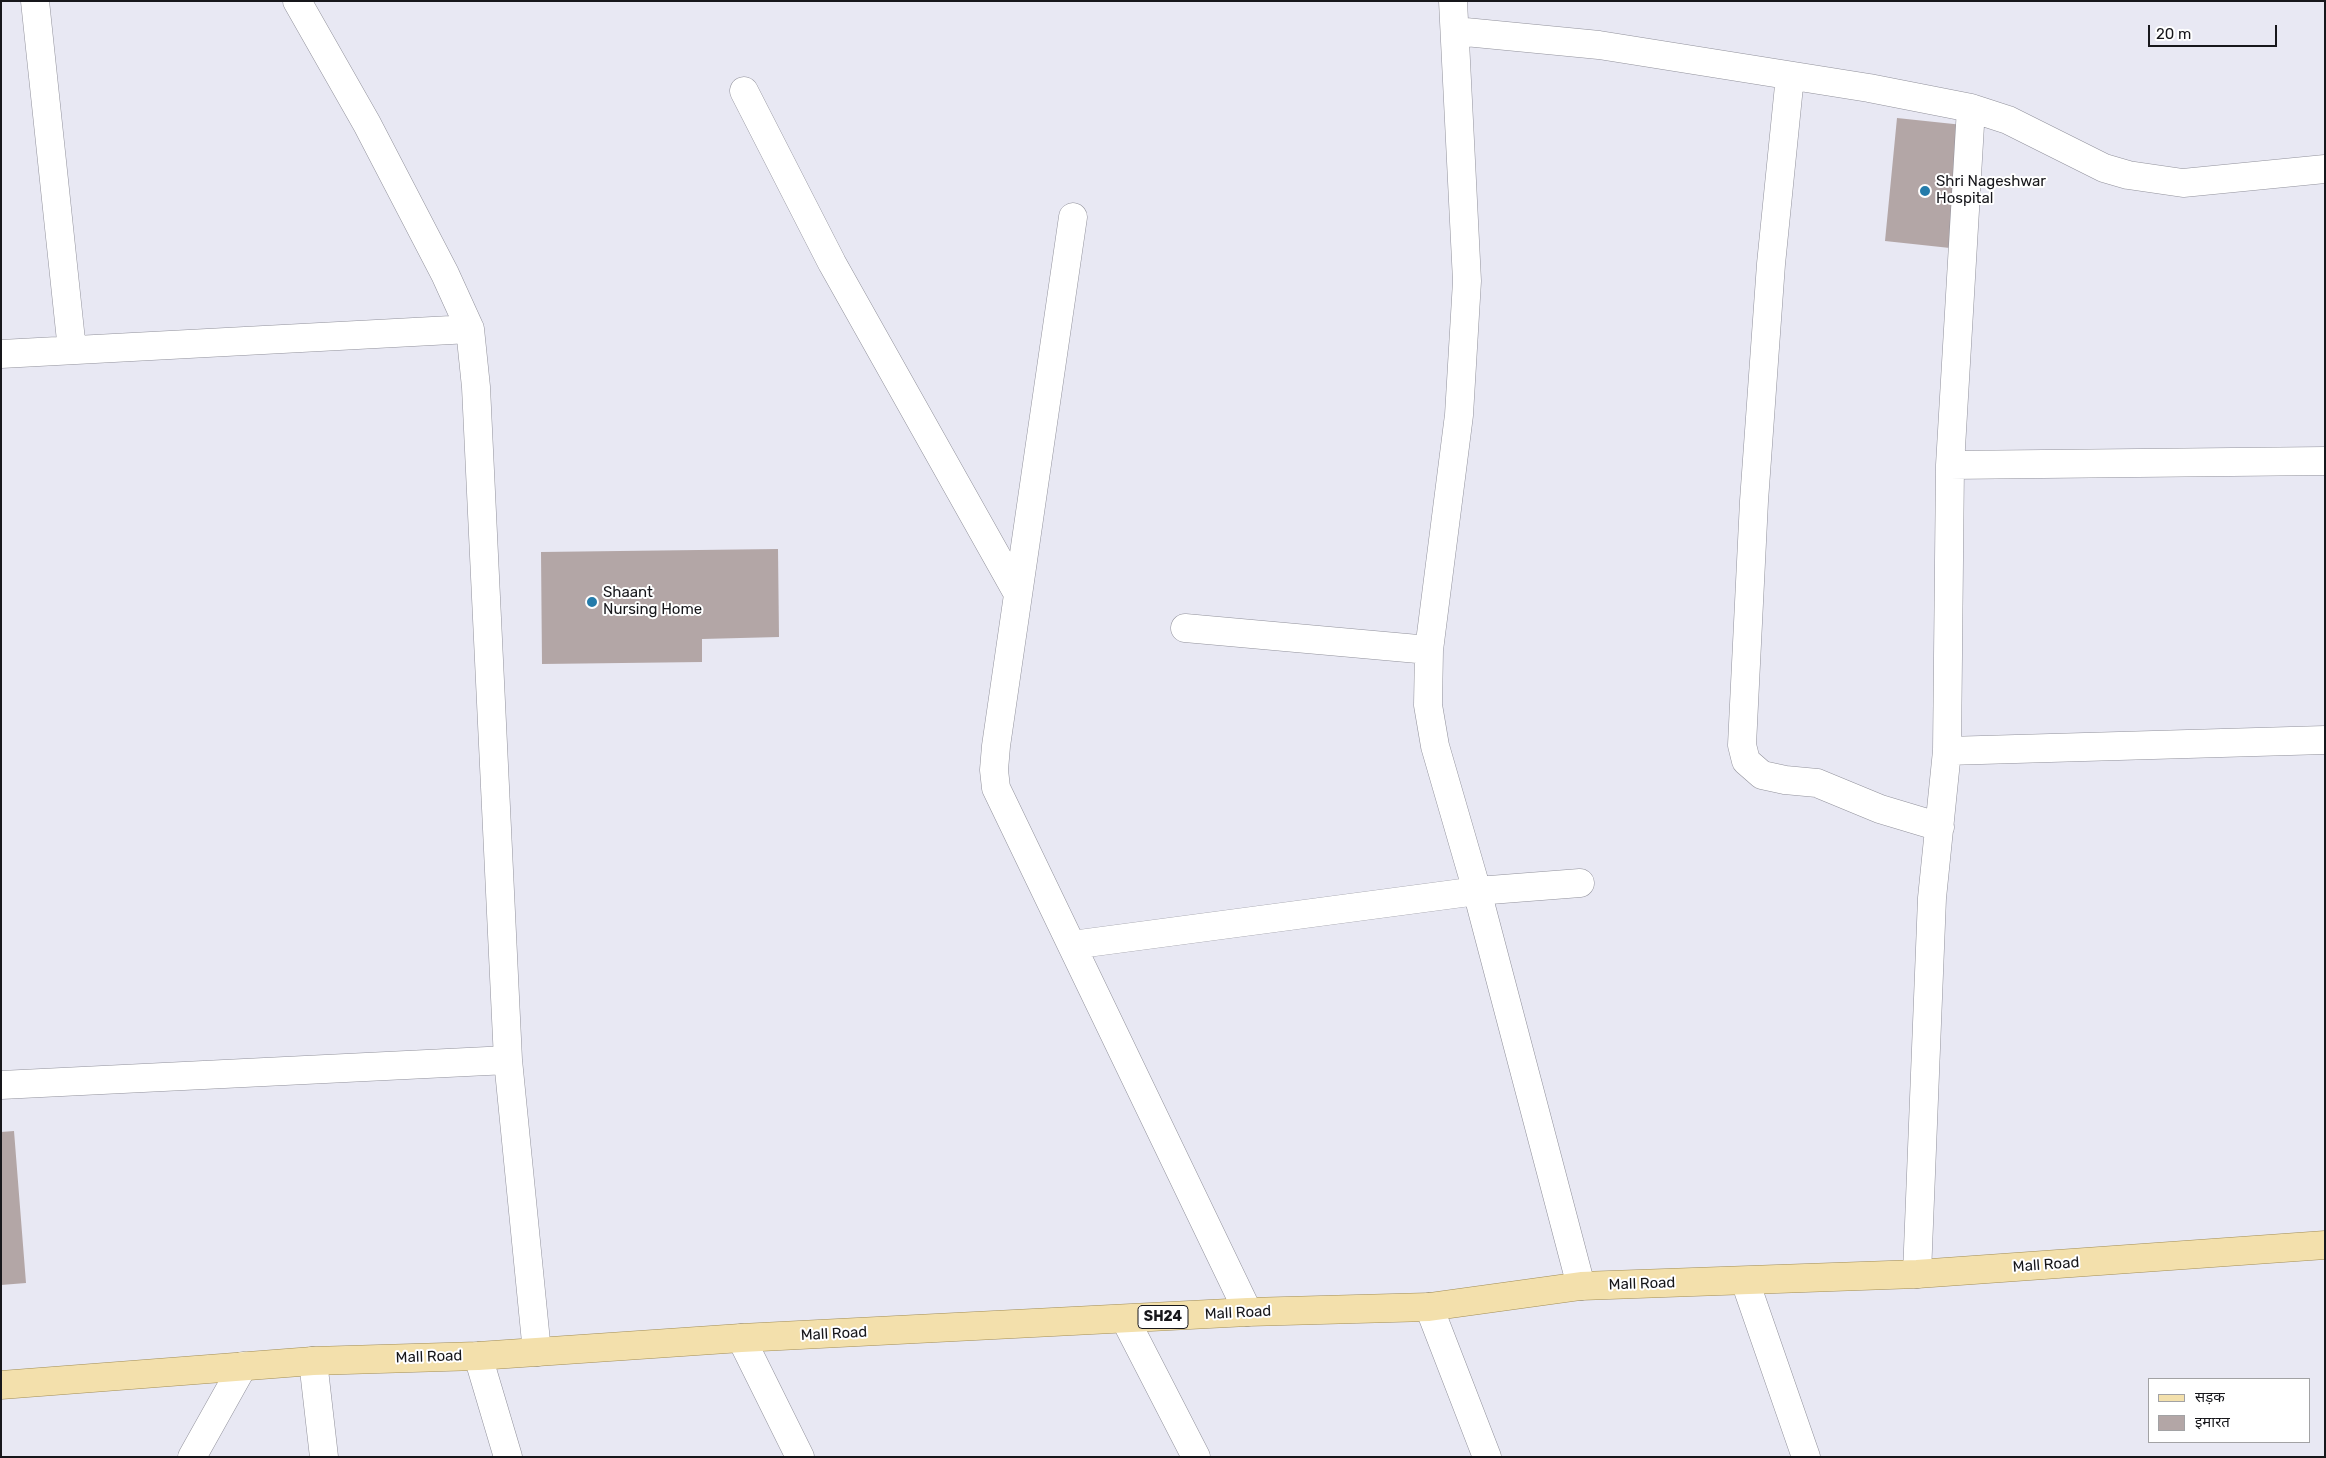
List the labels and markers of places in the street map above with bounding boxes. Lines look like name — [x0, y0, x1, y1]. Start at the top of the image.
place label: Shri Nageshwar Hospital — [1936, 173, 2046, 208]
marker: Shri Nageshwar Hospital — [1918, 184, 1932, 198]
place label: Shaant Nursing Home — [603, 584, 702, 619]
marker: Shaant Nursing Home — [585, 595, 599, 609]

